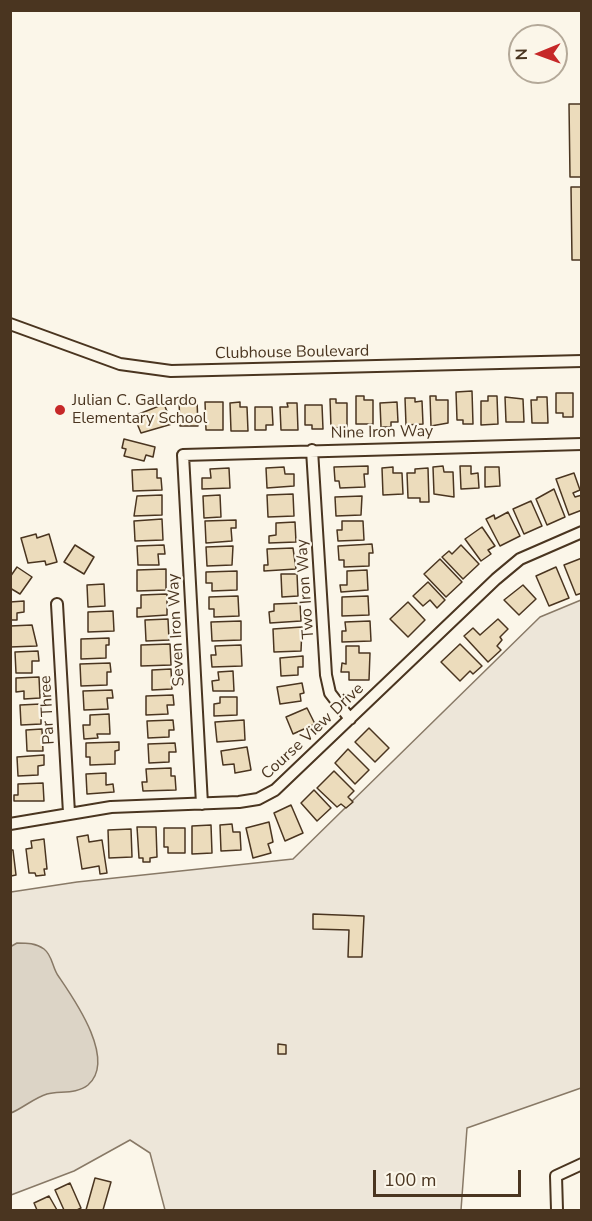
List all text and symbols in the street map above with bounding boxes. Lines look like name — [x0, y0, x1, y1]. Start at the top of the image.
north arrow — [508, 24, 568, 84]
text: N — [511, 48, 533, 60]
street label: Clubhouse Boulevard — [215, 342, 369, 364]
place label: Julian C. Gallardo Elementary School — [72, 391, 207, 429]
marker: Julian C. Gallardo Elementary School — [53, 403, 67, 417]
street label: Nine Iron Way — [331, 423, 433, 443]
street label: Two Iron Way — [293, 538, 319, 640]
street label: Seven Iron Way — [164, 573, 190, 687]
street label: Par Three — [37, 675, 59, 745]
street label: Course View Drive — [258, 680, 368, 784]
scale bar — [376, 1158, 524, 1196]
text: 100 m — [384, 1168, 436, 1192]

